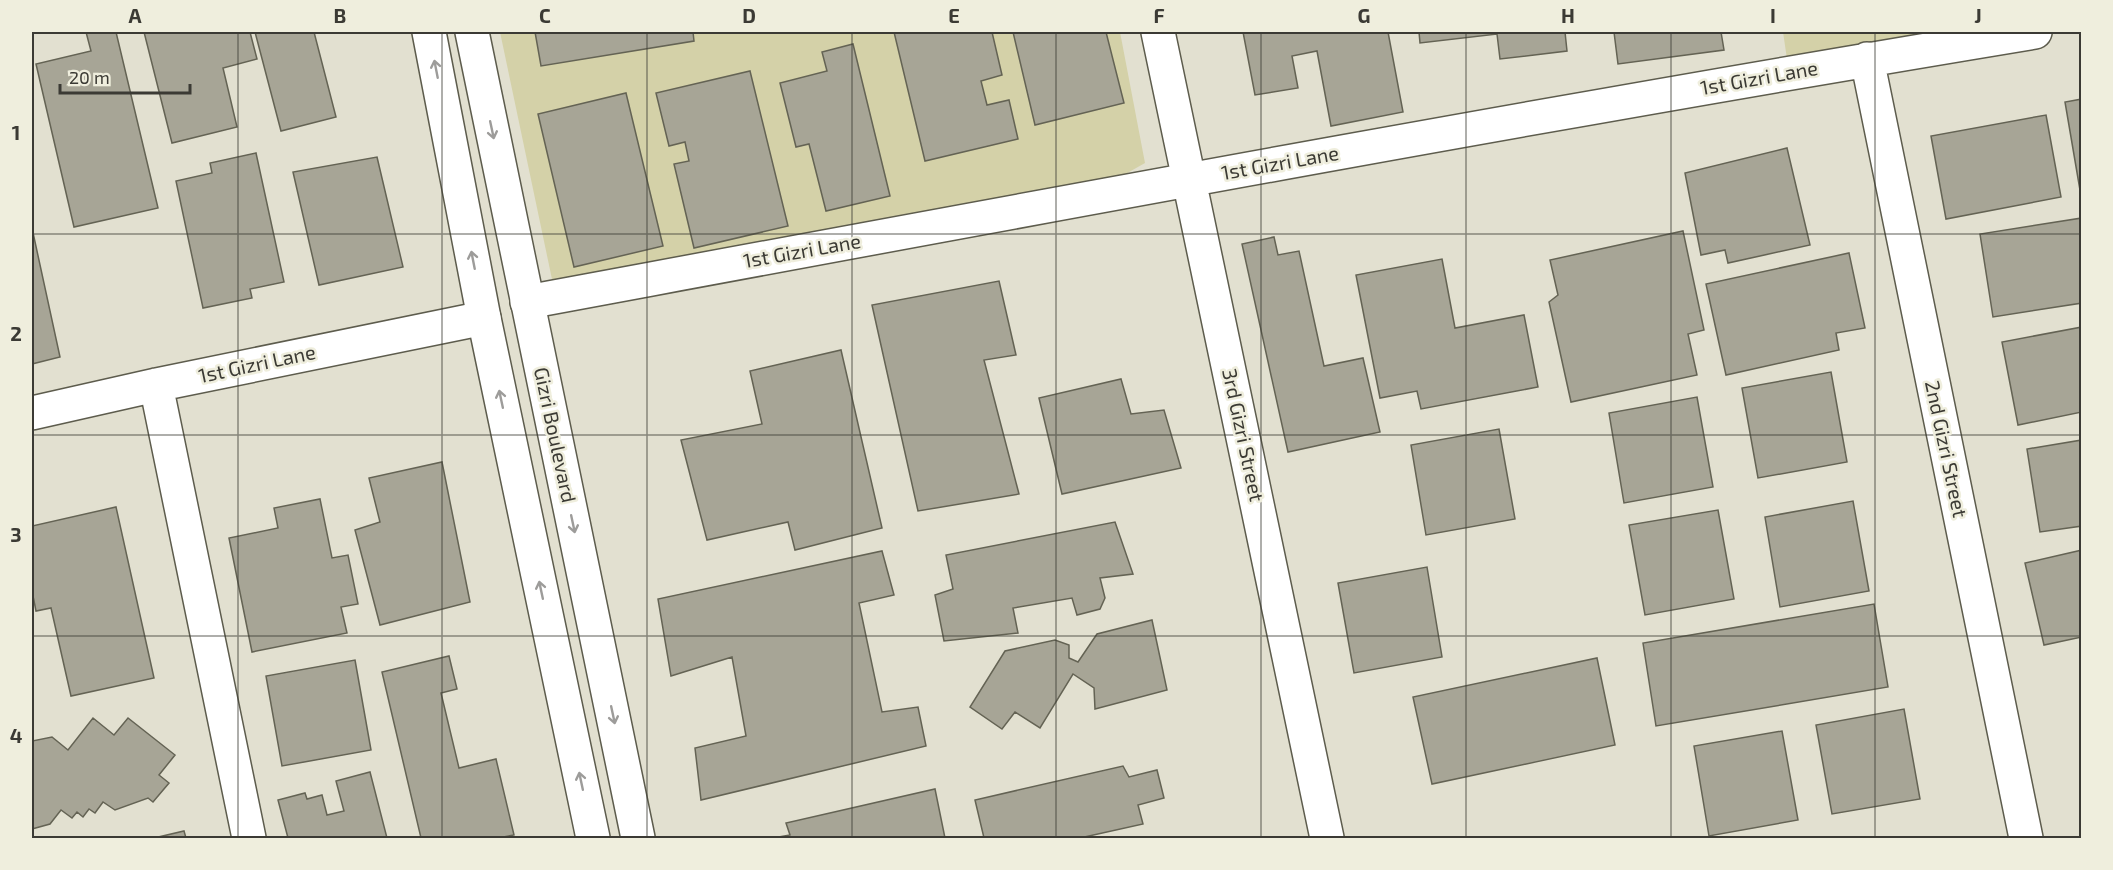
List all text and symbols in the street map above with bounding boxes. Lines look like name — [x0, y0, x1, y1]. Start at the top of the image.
text: A — [128, 3, 142, 27]
text: B — [334, 3, 346, 27]
text: C — [539, 3, 551, 27]
text: D — [742, 3, 756, 27]
text: E — [948, 3, 960, 27]
text: F — [1153, 3, 1165, 27]
text: G — [1358, 3, 1370, 27]
text: H — [1561, 3, 1575, 27]
text: I — [1770, 3, 1776, 27]
text: J — [1974, 3, 1982, 27]
street label: 1st Gizri Lane — [1698, 55, 1819, 99]
scale bar — [60, 57, 190, 95]
one-way arrow — [430, 60, 441, 79]
text: 20 m — [69, 66, 110, 88]
text: 1 — [12, 120, 20, 144]
one-way arrow — [487, 120, 498, 139]
street label: 1st Gizri Lane — [1219, 140, 1340, 184]
street label: 1st Gizri Lane — [741, 228, 862, 272]
one-way arrow — [467, 251, 478, 271]
text: 2 — [10, 321, 22, 345]
street label: 1st Gizri Lane — [196, 339, 317, 387]
street label: Gizri Boulevard — [530, 365, 582, 505]
street label: 3rd Gizri Street — [1218, 366, 1270, 504]
street label: 2nd Gizri Street — [1921, 378, 1973, 520]
one-way arrow — [495, 390, 506, 410]
one-way arrow — [568, 513, 579, 533]
text: 3 — [10, 522, 22, 546]
one-way arrow — [535, 581, 546, 601]
one-way arrow — [608, 704, 619, 724]
text: 4 — [10, 723, 23, 747]
one-way arrow — [575, 772, 586, 792]

